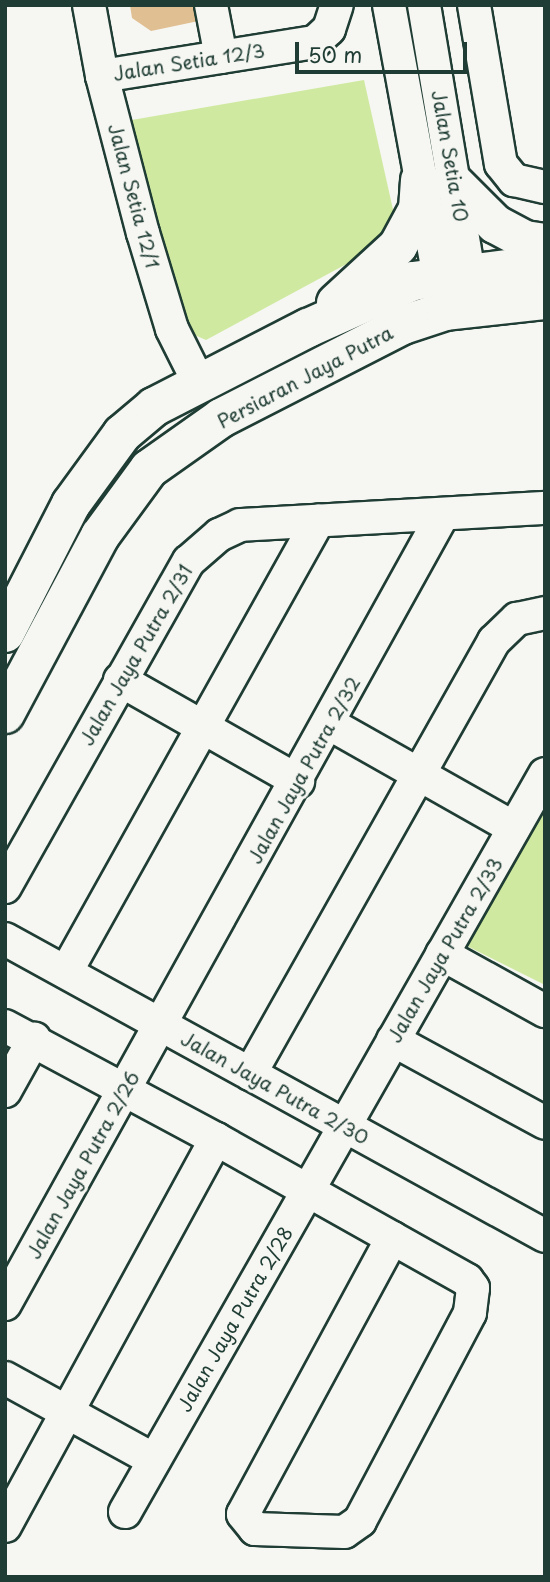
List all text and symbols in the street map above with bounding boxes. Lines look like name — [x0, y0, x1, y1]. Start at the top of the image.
scale bar — [298, 28, 470, 72]
text: 50 m — [308, 38, 362, 70]
street label: Jalan Setia 12/3 — [111, 39, 267, 85]
street label: Jalan Setia 10 — [427, 88, 473, 224]
street label: Jalan Setia 12/1 — [104, 121, 164, 271]
street label: Persiaran Jaya Putra — [213, 321, 397, 433]
street label: Jalan Jaya Putra 2/31 — [74, 560, 198, 750]
street label: Jalan Jaya Putra 2/32 — [242, 671, 366, 869]
street label: Jalan Jaya Putra 2/33 — [382, 852, 508, 1048]
street label: Jalan Jaya Putra 2/30 — [176, 1026, 374, 1150]
street label: Jalan Jaya Putra 2/26 — [21, 1066, 145, 1264]
street label: Jalan Jaya Putra 2/28 — [172, 1221, 298, 1417]

